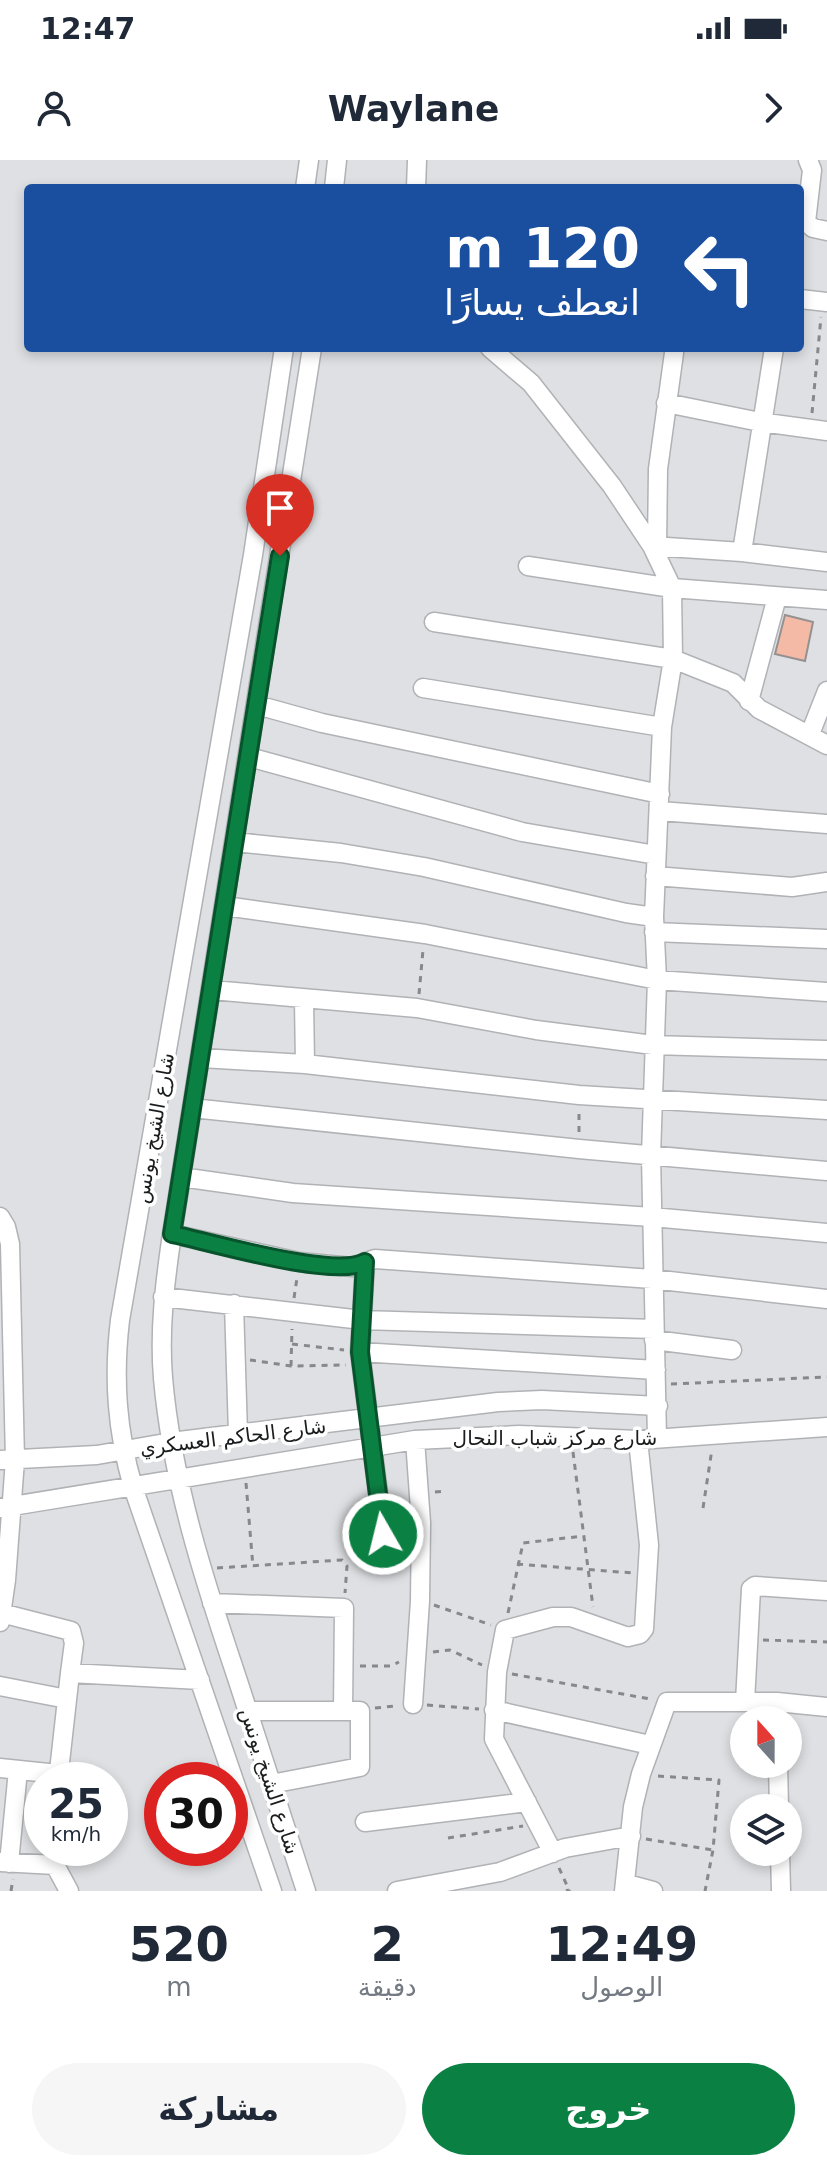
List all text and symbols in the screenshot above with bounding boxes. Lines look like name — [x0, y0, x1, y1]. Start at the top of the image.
text: 12:47 — [40, 11, 136, 46]
icon: person — [32, 86, 76, 130]
icon: forward — [751, 86, 795, 130]
text: Waylane — [328, 88, 499, 129]
text: 120 m — [445, 215, 640, 280]
icon: left — [668, 216, 772, 320]
text: انعطف يسارًا — [444, 282, 640, 323]
pin — [246, 474, 314, 556]
icon: arrive — [258, 486, 302, 530]
street label: شارع الشيخ يونس — [129, 1051, 179, 1205]
street label: شارع الحاكم العسكري — [138, 1414, 328, 1461]
street label: شارع مركز شباب النحال — [453, 1426, 657, 1450]
position arrow — [341, 1492, 425, 1576]
street label: شارع الشيخ يونس — [235, 1705, 305, 1857]
north arrow — [730, 1706, 802, 1778]
map controls — [730, 1706, 802, 1866]
speed limit sign: 30 — [144, 1762, 248, 1866]
text: 25 — [48, 1781, 104, 1827]
button: layers — [730, 1794, 802, 1866]
text: km/h — [51, 1822, 101, 1846]
text: 520 — [129, 1916, 229, 1972]
text: 2 — [371, 1916, 404, 1972]
text: 12:49 — [545, 1916, 698, 1972]
text: m — [166, 1972, 192, 2002]
text: دقيقة — [358, 1972, 417, 2002]
text: الوصول — [580, 1972, 663, 2002]
button: مشاركة — [32, 2063, 406, 2155]
button: خروج — [422, 2063, 795, 2155]

